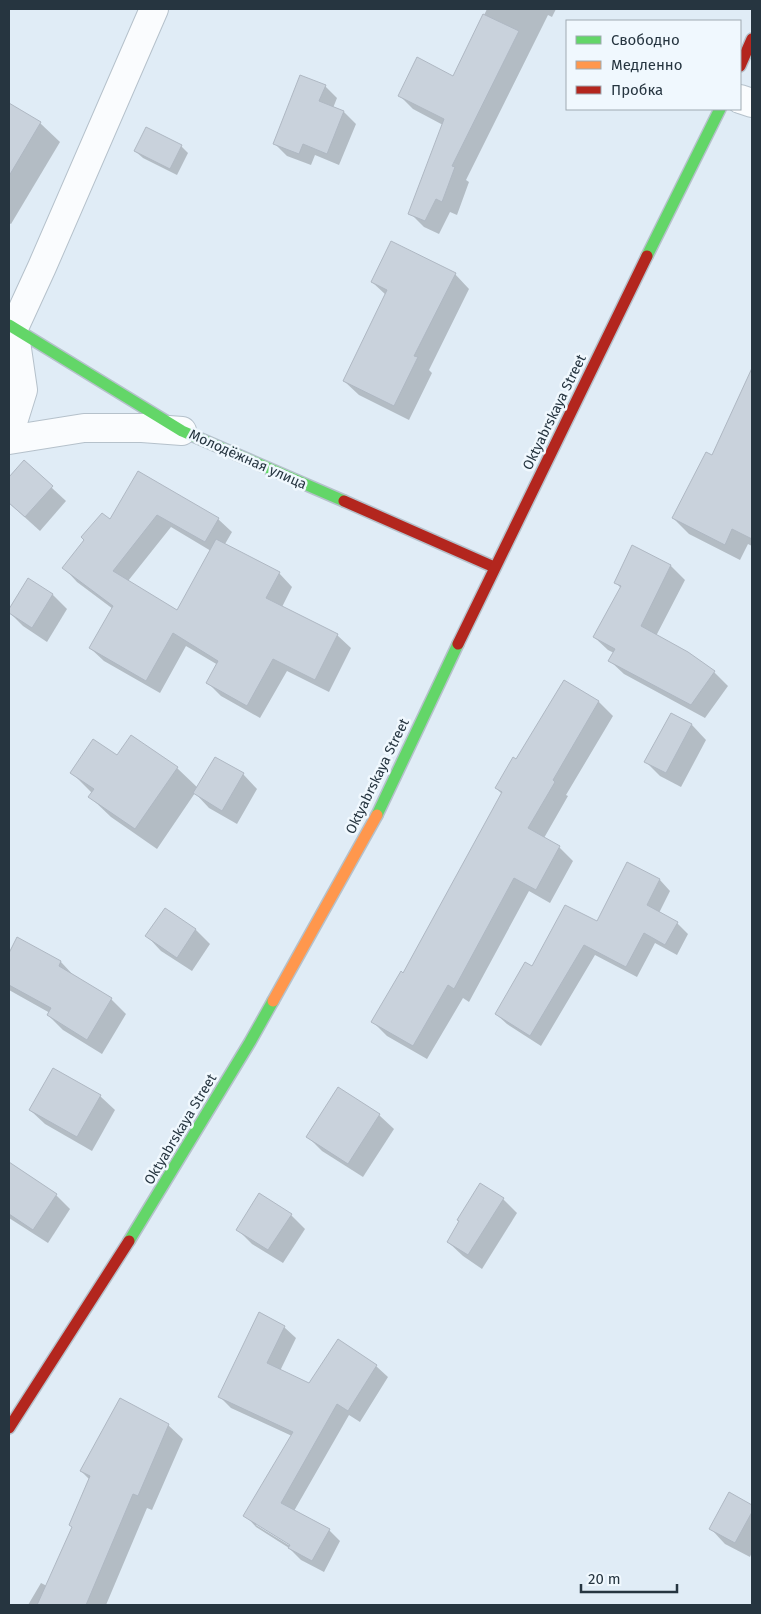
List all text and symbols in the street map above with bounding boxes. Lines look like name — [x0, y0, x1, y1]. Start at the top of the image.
legend — [566, 20, 741, 110]
text: Свободно — [611, 31, 680, 49]
text: Медленно — [611, 56, 683, 74]
text: Пробка — [611, 81, 663, 99]
street label: Oktyabrskaya Street — [519, 351, 590, 473]
street label: Молодёжная улица — [186, 426, 309, 493]
street label: Oktyabrskaya Street — [342, 715, 413, 837]
street label: Oktyabrskaya Street — [141, 1070, 221, 1188]
scale bar — [581, 1562, 677, 1594]
text: 20 m — [588, 1570, 621, 1588]

